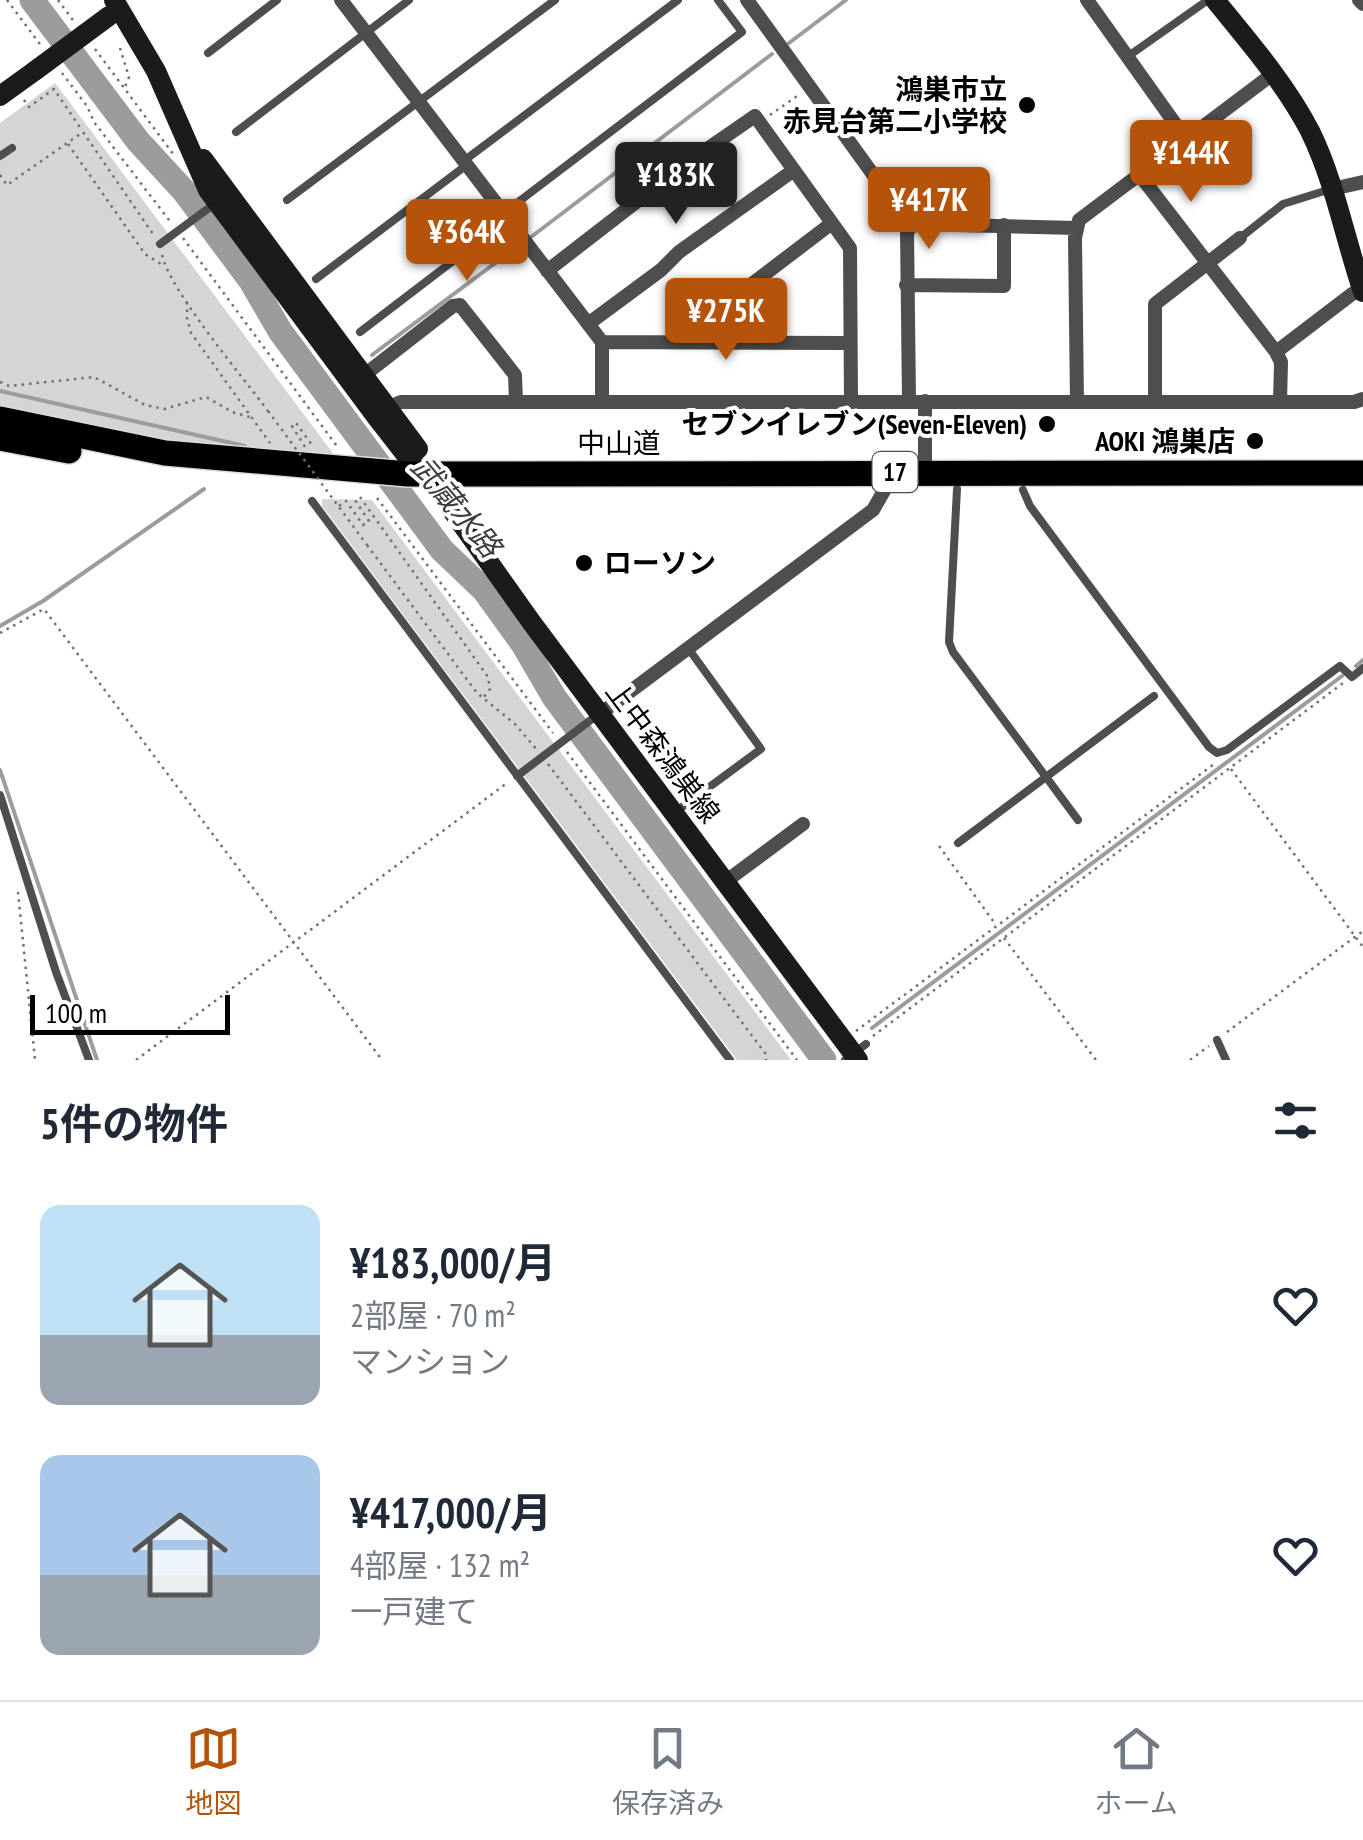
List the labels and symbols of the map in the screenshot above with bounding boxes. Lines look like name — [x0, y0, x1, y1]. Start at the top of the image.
place label: 鴻巣市立 赤見台第二小学校 — [783, 70, 1007, 139]
marker: 鴻巣市立 赤見台第二小学校 — [1016, 94, 1038, 116]
pin: ¥144K — [1121, 120, 1261, 205]
pin: ¥183K — [606, 142, 746, 227]
pin: ¥417K — [859, 167, 999, 252]
pin: ¥364K — [397, 199, 537, 284]
pin: ¥275K — [656, 278, 796, 363]
place label: セブンイレブン(Seven-Eleven) — [681, 405, 1027, 442]
marker: セブンイレブン(Seven-Eleven) — [1036, 413, 1058, 435]
place label: AOKI 鴻巣店 — [1094, 422, 1235, 459]
street label: 中山道 — [577, 424, 661, 461]
marker: AOKI 鴻巣店 — [1244, 430, 1266, 452]
water label: 武蔵水路 — [404, 448, 513, 567]
road number: 17 — [872, 452, 918, 492]
place label: ローソン — [604, 544, 716, 581]
marker: ローソン — [573, 552, 595, 574]
street label: 上中森鴻巣線 — [598, 673, 729, 830]
scale bar — [30, 990, 230, 1034]

